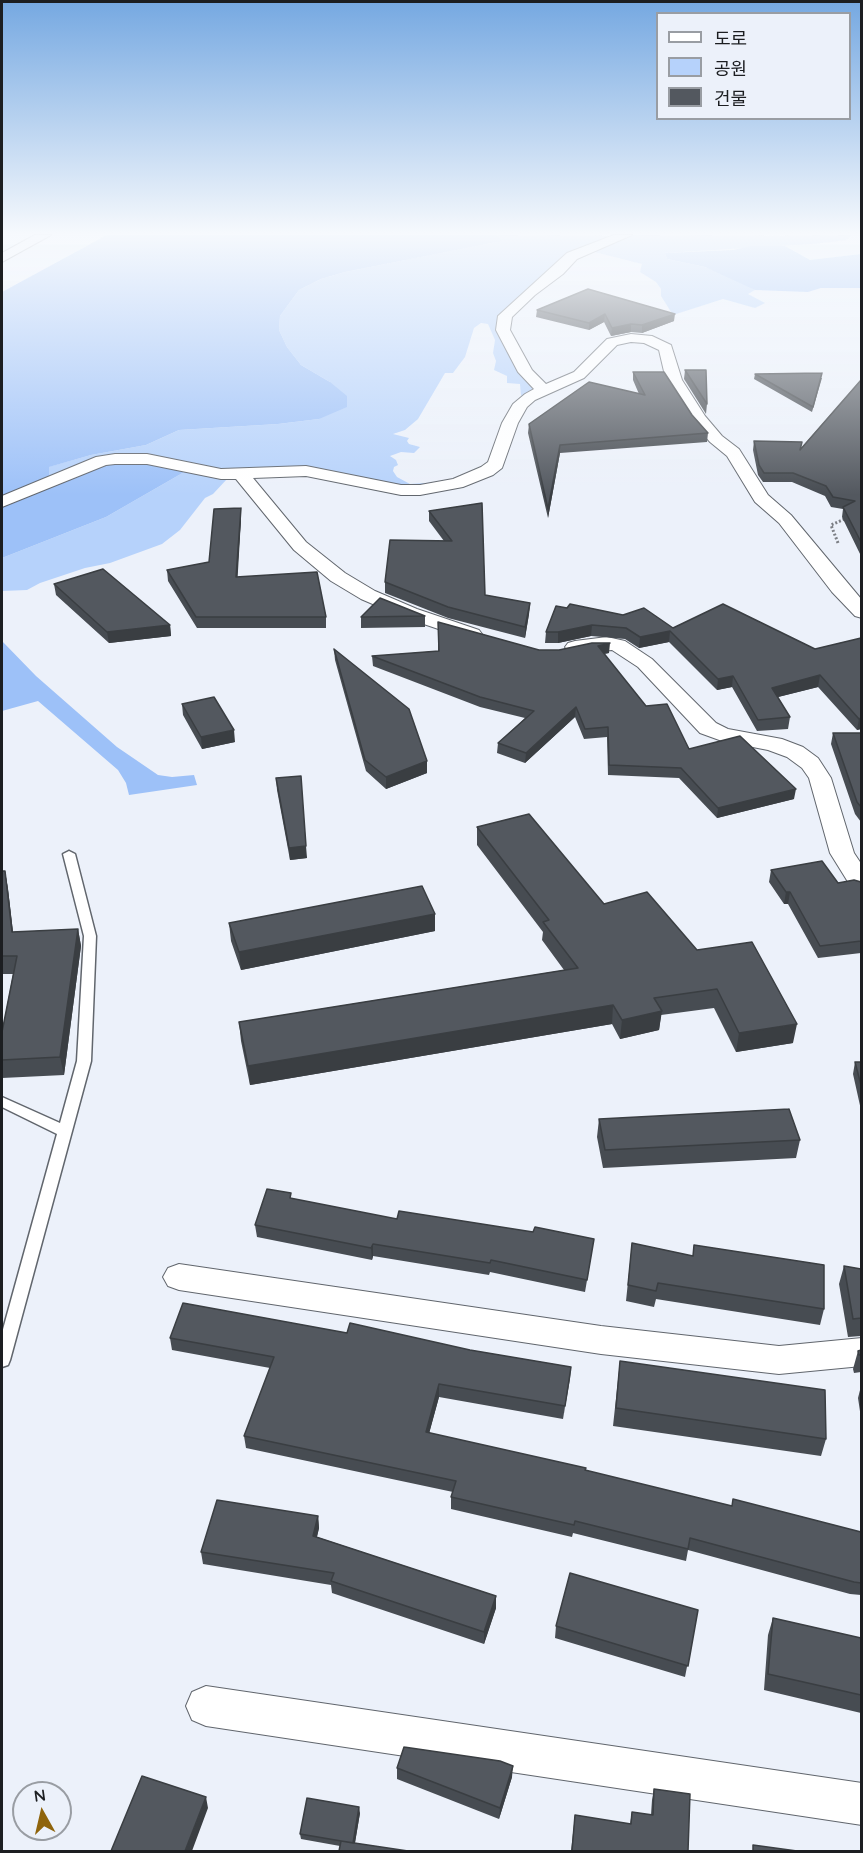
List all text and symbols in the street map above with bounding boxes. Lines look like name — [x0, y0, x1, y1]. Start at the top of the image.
legend — [656, 12, 851, 120]
text: 도로 — [714, 27, 747, 50]
text: 공원 — [714, 57, 747, 80]
text: 건물 — [714, 87, 747, 110]
north arrow — [12, 1781, 72, 1841]
text: N — [33, 1784, 47, 1806]

